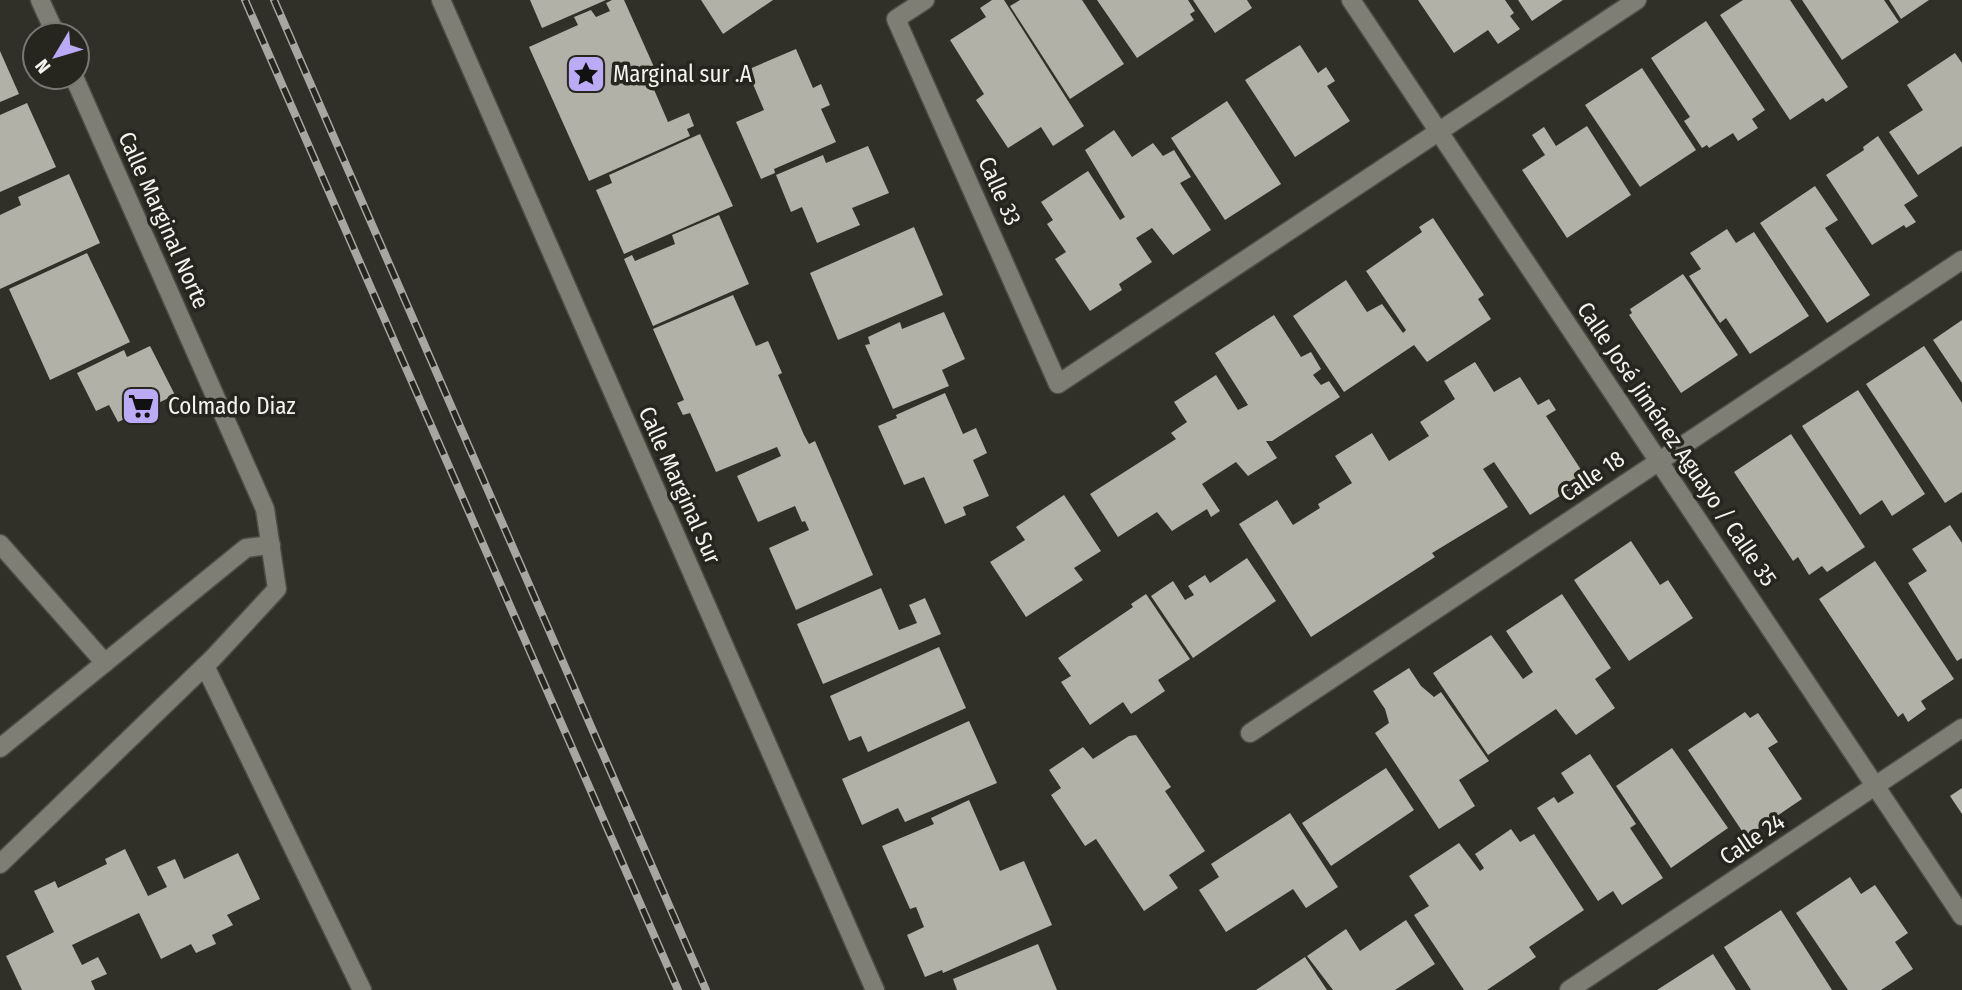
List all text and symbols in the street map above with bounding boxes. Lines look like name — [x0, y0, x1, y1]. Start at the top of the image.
north arrow — [21, 21, 91, 91]
place icon: Marginal sur .A — [565, 53, 607, 95]
text: N — [30, 55, 56, 78]
place label: Marginal sur .A — [613, 60, 752, 88]
street label: Calle Marginal Norte — [112, 127, 216, 313]
street label: Calle 33 — [973, 152, 1027, 230]
street label: Calle José Jiménez Aguayo / Calle 35 — [1571, 297, 1783, 591]
supermarket icon: Colmado Diaz — [120, 385, 162, 427]
place label: Colmado Diaz — [168, 392, 296, 420]
street label: Calle Marginal Sur — [633, 402, 727, 568]
street label: Calle 18 — [1554, 444, 1630, 508]
street label: Calle 24 — [1714, 807, 1790, 871]

